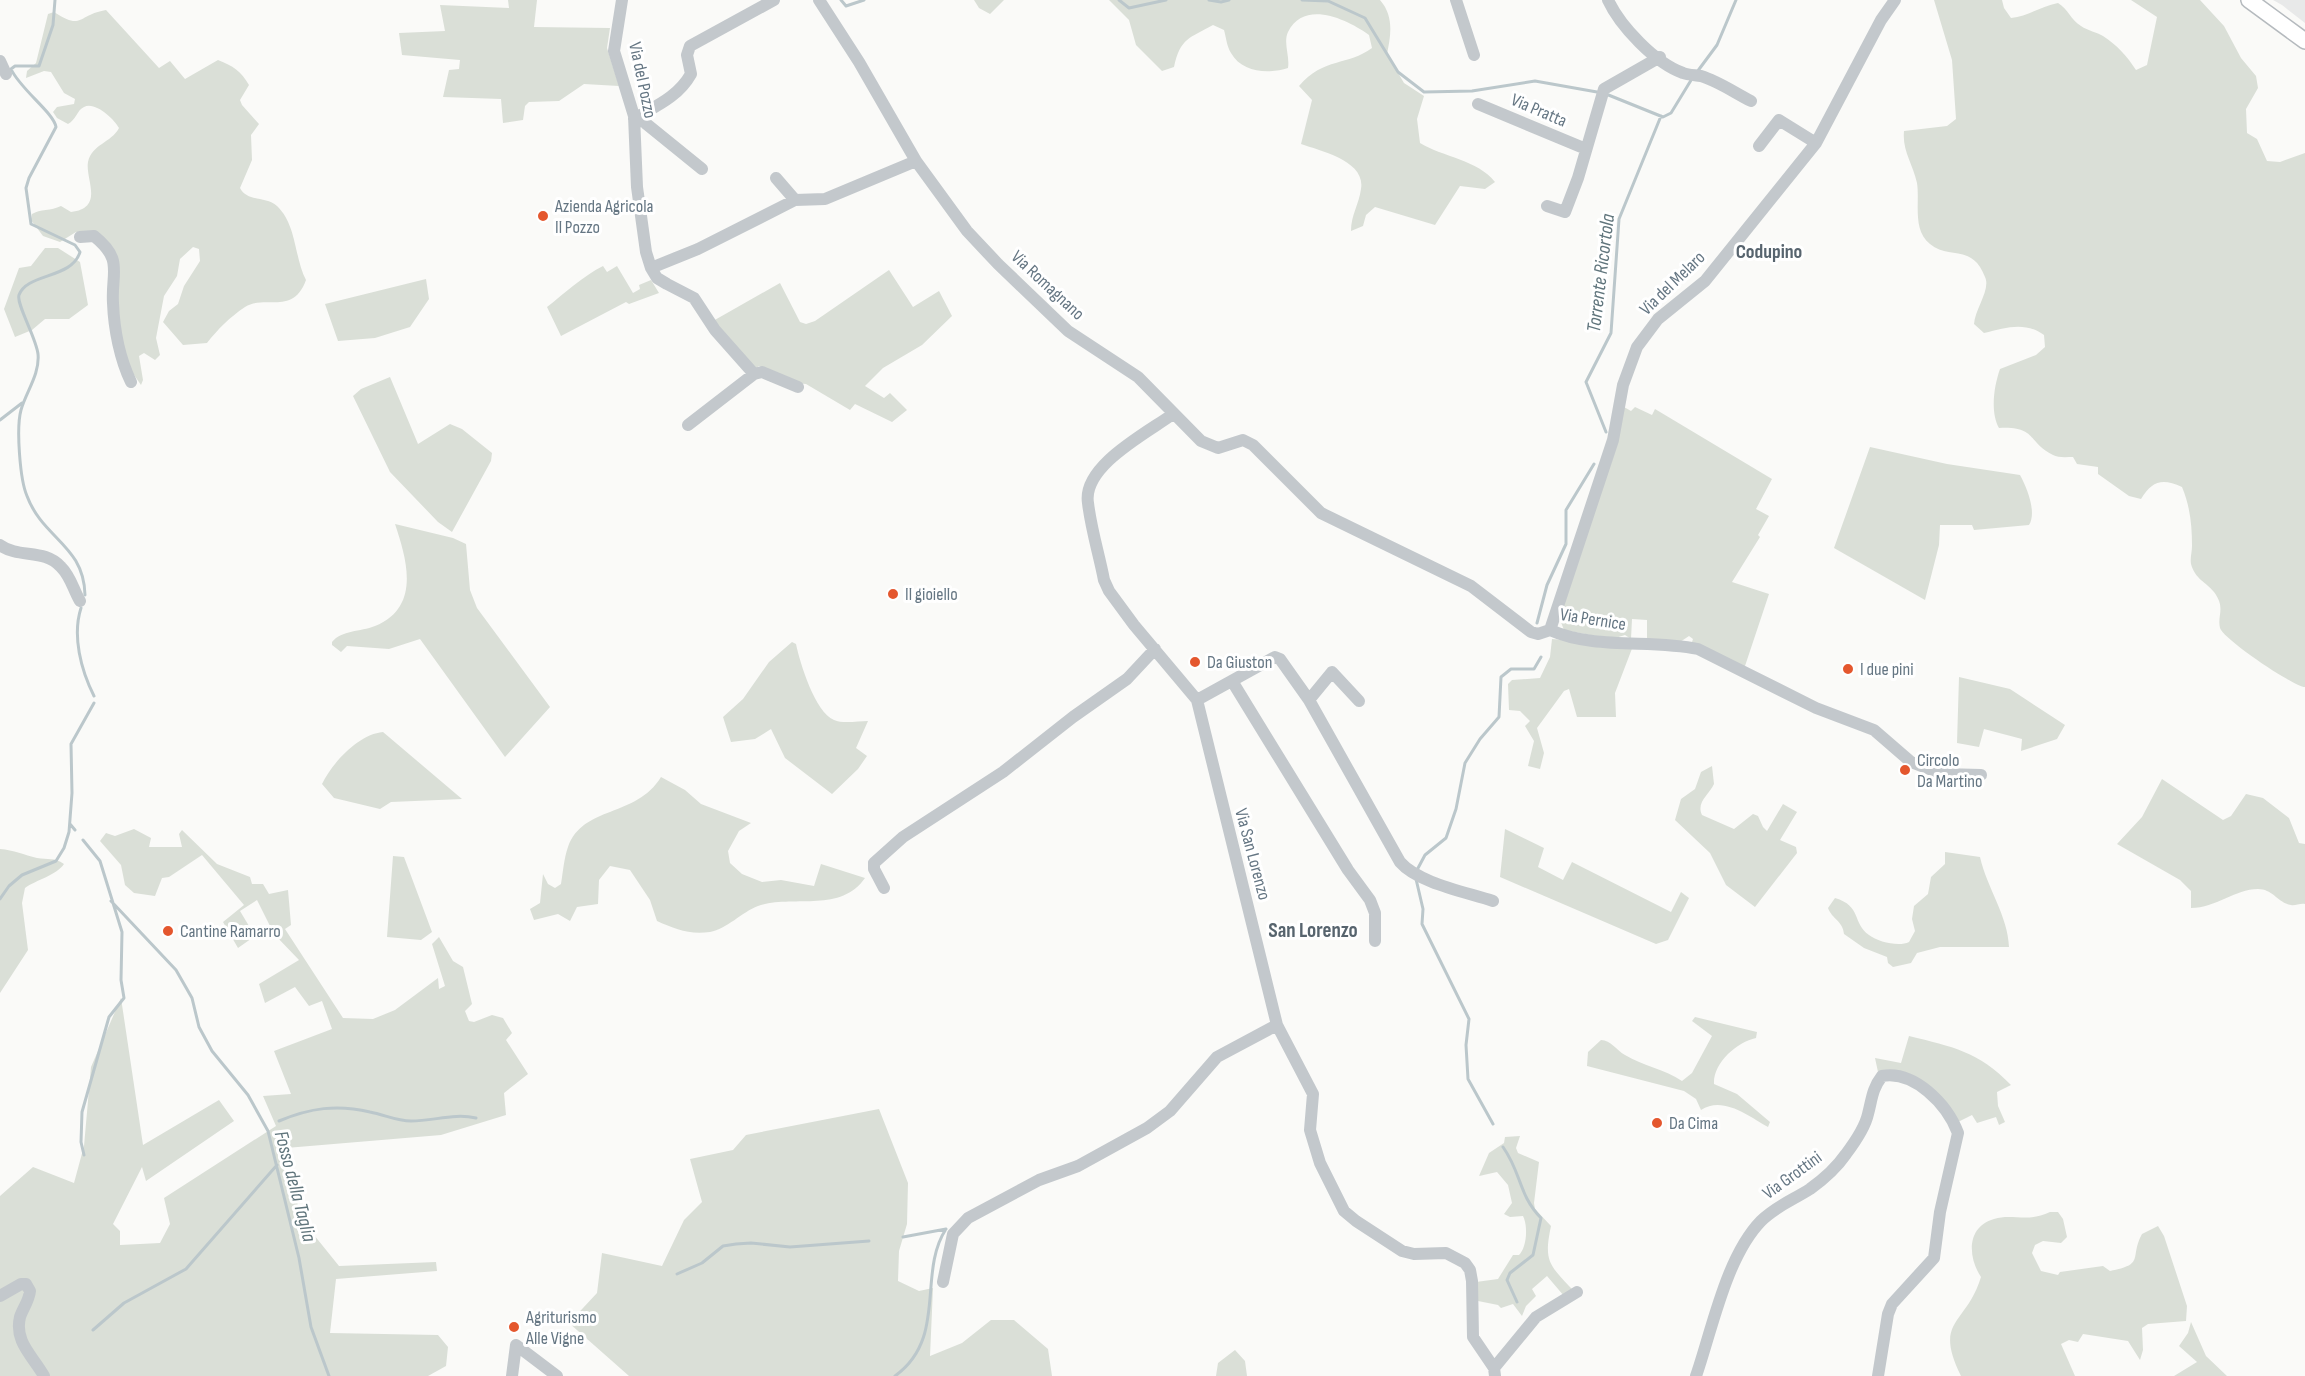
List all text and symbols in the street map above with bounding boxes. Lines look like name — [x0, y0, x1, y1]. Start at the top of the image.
street label: Via del Pozzo — [624, 40, 661, 120]
street label: Via Pratta — [1508, 89, 1570, 132]
place label: Azienda Agricola Il Pozzo — [554, 196, 653, 238]
marker: Azienda Agricola Il Pozzo — [536, 209, 550, 223]
water label: Torrente Ricortola — [1582, 213, 1620, 334]
district label: Codupino — [1736, 240, 1802, 264]
street label: Via Romagnano — [1007, 246, 1089, 325]
street label: Via del Melaro — [1635, 247, 1709, 320]
place label: Il gioiello — [905, 584, 958, 605]
marker: Il gioiello — [886, 587, 900, 601]
street label: Via Pernice — [1558, 604, 1627, 635]
place label: Da Giuston — [1207, 652, 1272, 673]
marker: Da Giuston — [1188, 655, 1202, 669]
place label: I due pini — [1860, 659, 1913, 680]
marker: I due pini — [1841, 662, 1855, 676]
place label: Circolo Da Martino — [1917, 750, 1983, 792]
marker: Circolo Da Martino — [1898, 763, 1912, 777]
street label: Via San Lorenzo — [1230, 806, 1275, 902]
district label: San Lorenzo — [1268, 918, 1358, 943]
place label: Cantine Ramarro — [180, 921, 281, 942]
marker: Cantine Ramarro — [161, 924, 175, 938]
place label: Da Cima — [1669, 1113, 1718, 1134]
marker: Da Cima — [1650, 1116, 1664, 1130]
water label: Fosso della Taglia — [269, 1128, 321, 1244]
street label: Via Grottini — [1759, 1147, 1826, 1204]
place label: Agriturismo Alle Vigne — [525, 1307, 597, 1349]
marker: Agriturismo Alle Vigne — [507, 1320, 521, 1334]

